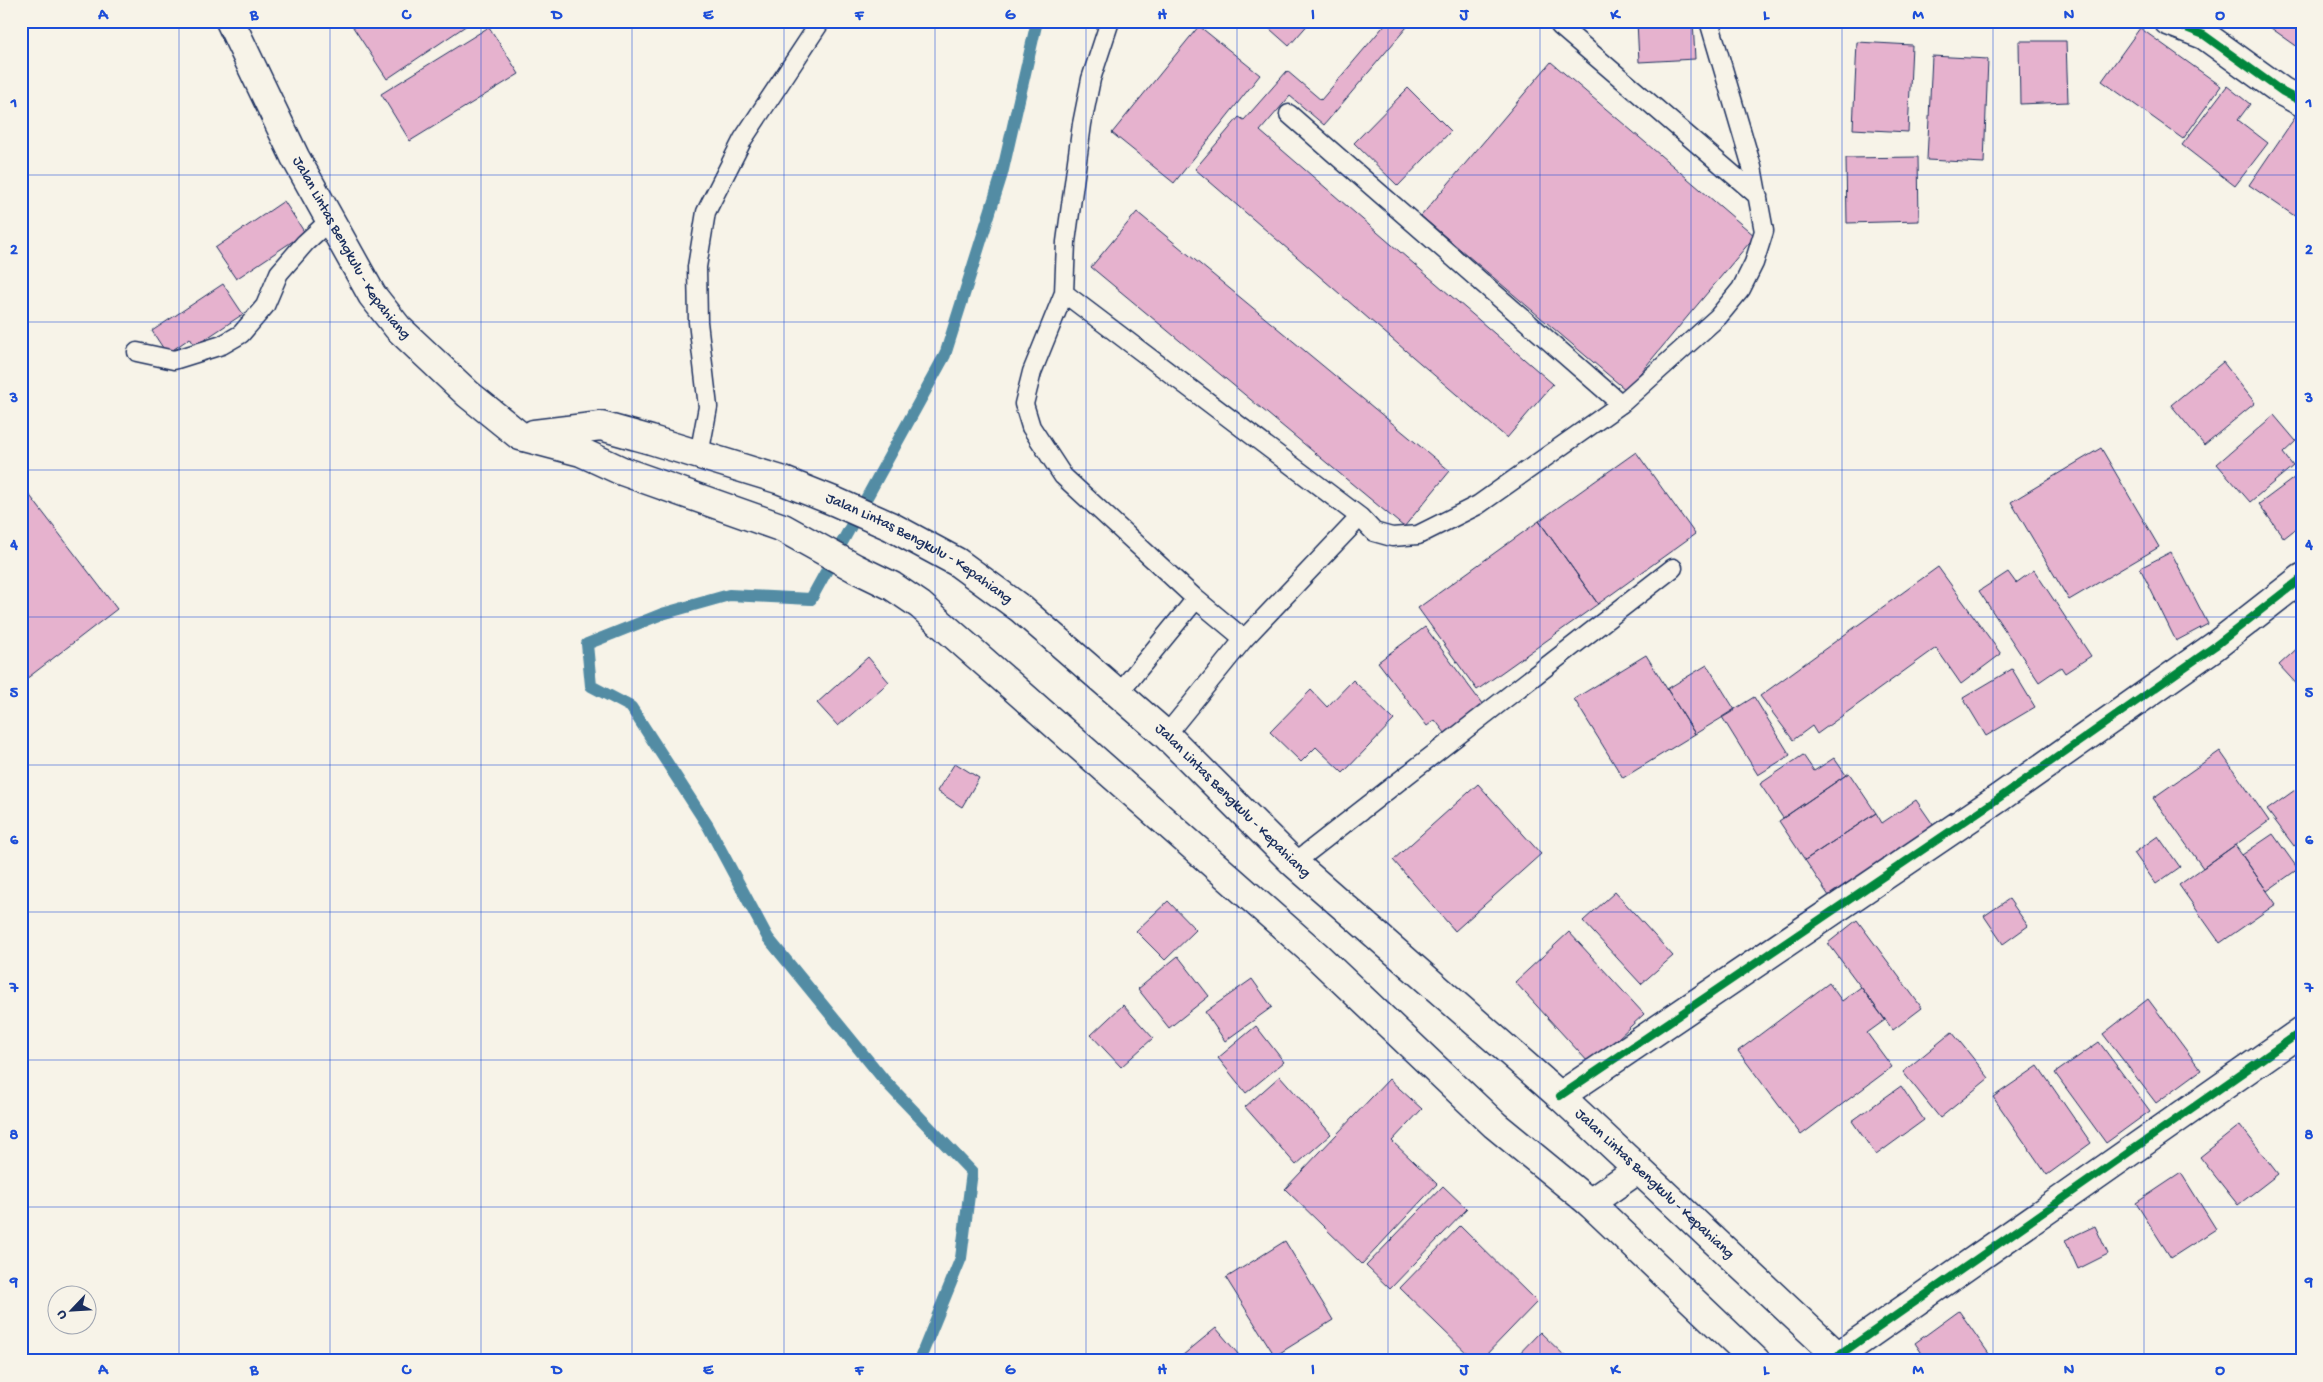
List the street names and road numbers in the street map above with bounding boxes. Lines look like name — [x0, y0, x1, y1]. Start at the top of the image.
street label: Jalan Lintas Bengkulu - Kepahiang — [288, 154, 414, 344]
street label: Jalan Lintas Bengkulu - Kepahiang — [823, 490, 1016, 608]
street label: Jalan Lintas Bengkulu - Kepahiang — [1151, 720, 1314, 882]
street label: Jalan Lintas Bengkulu - Kepahiang — [1571, 1105, 1738, 1263]

